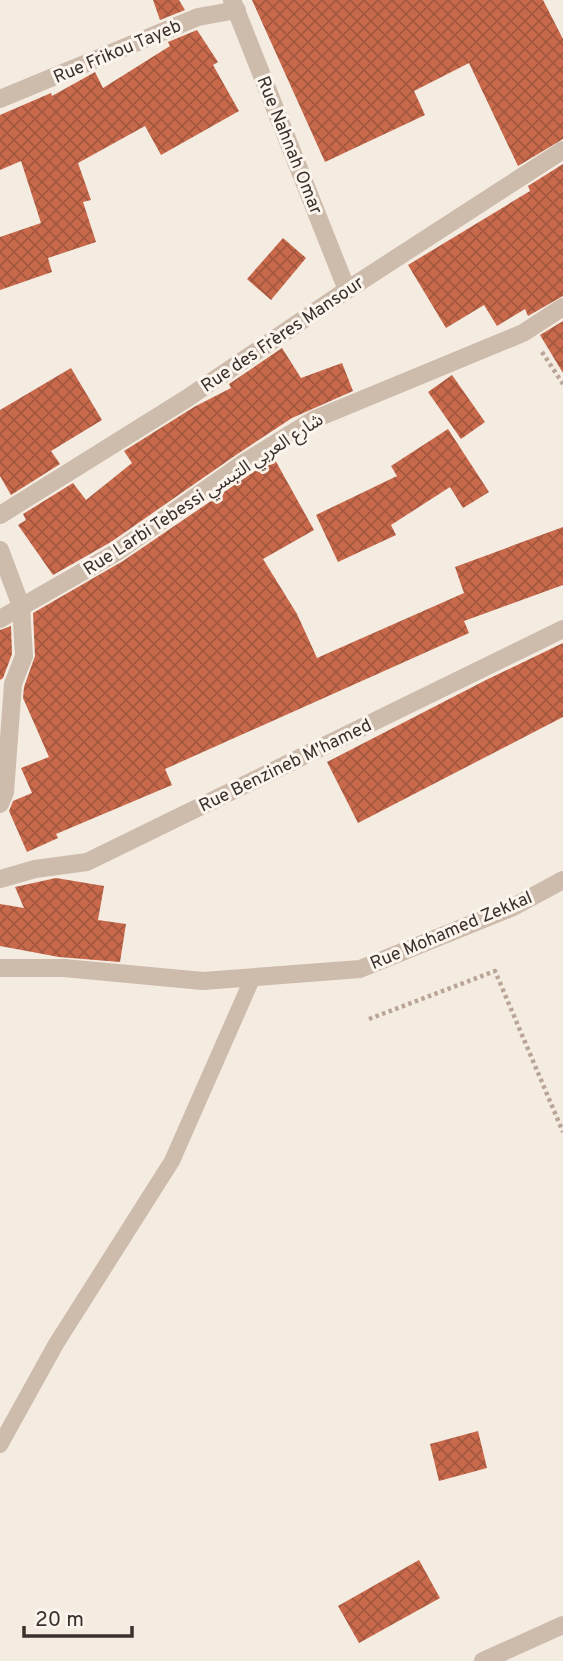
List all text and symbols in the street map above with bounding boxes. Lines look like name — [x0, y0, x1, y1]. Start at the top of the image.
street label: Rue Frikou Tayeb — [50, 15, 185, 90]
street label: Rue Nahnah Omar — [250, 73, 327, 218]
street label: Rue des Frères Mansour — [197, 272, 369, 398]
street label: Rue Larbi Tebessi شارع العربي التبسي — [79, 409, 329, 582]
street label: Rue Benzineb M'hamed — [195, 714, 376, 818]
street label: Rue Mohamed Zekkal — [367, 887, 536, 976]
scale bar — [24, 1594, 133, 1638]
text: 20 m — [35, 1607, 84, 1634]

